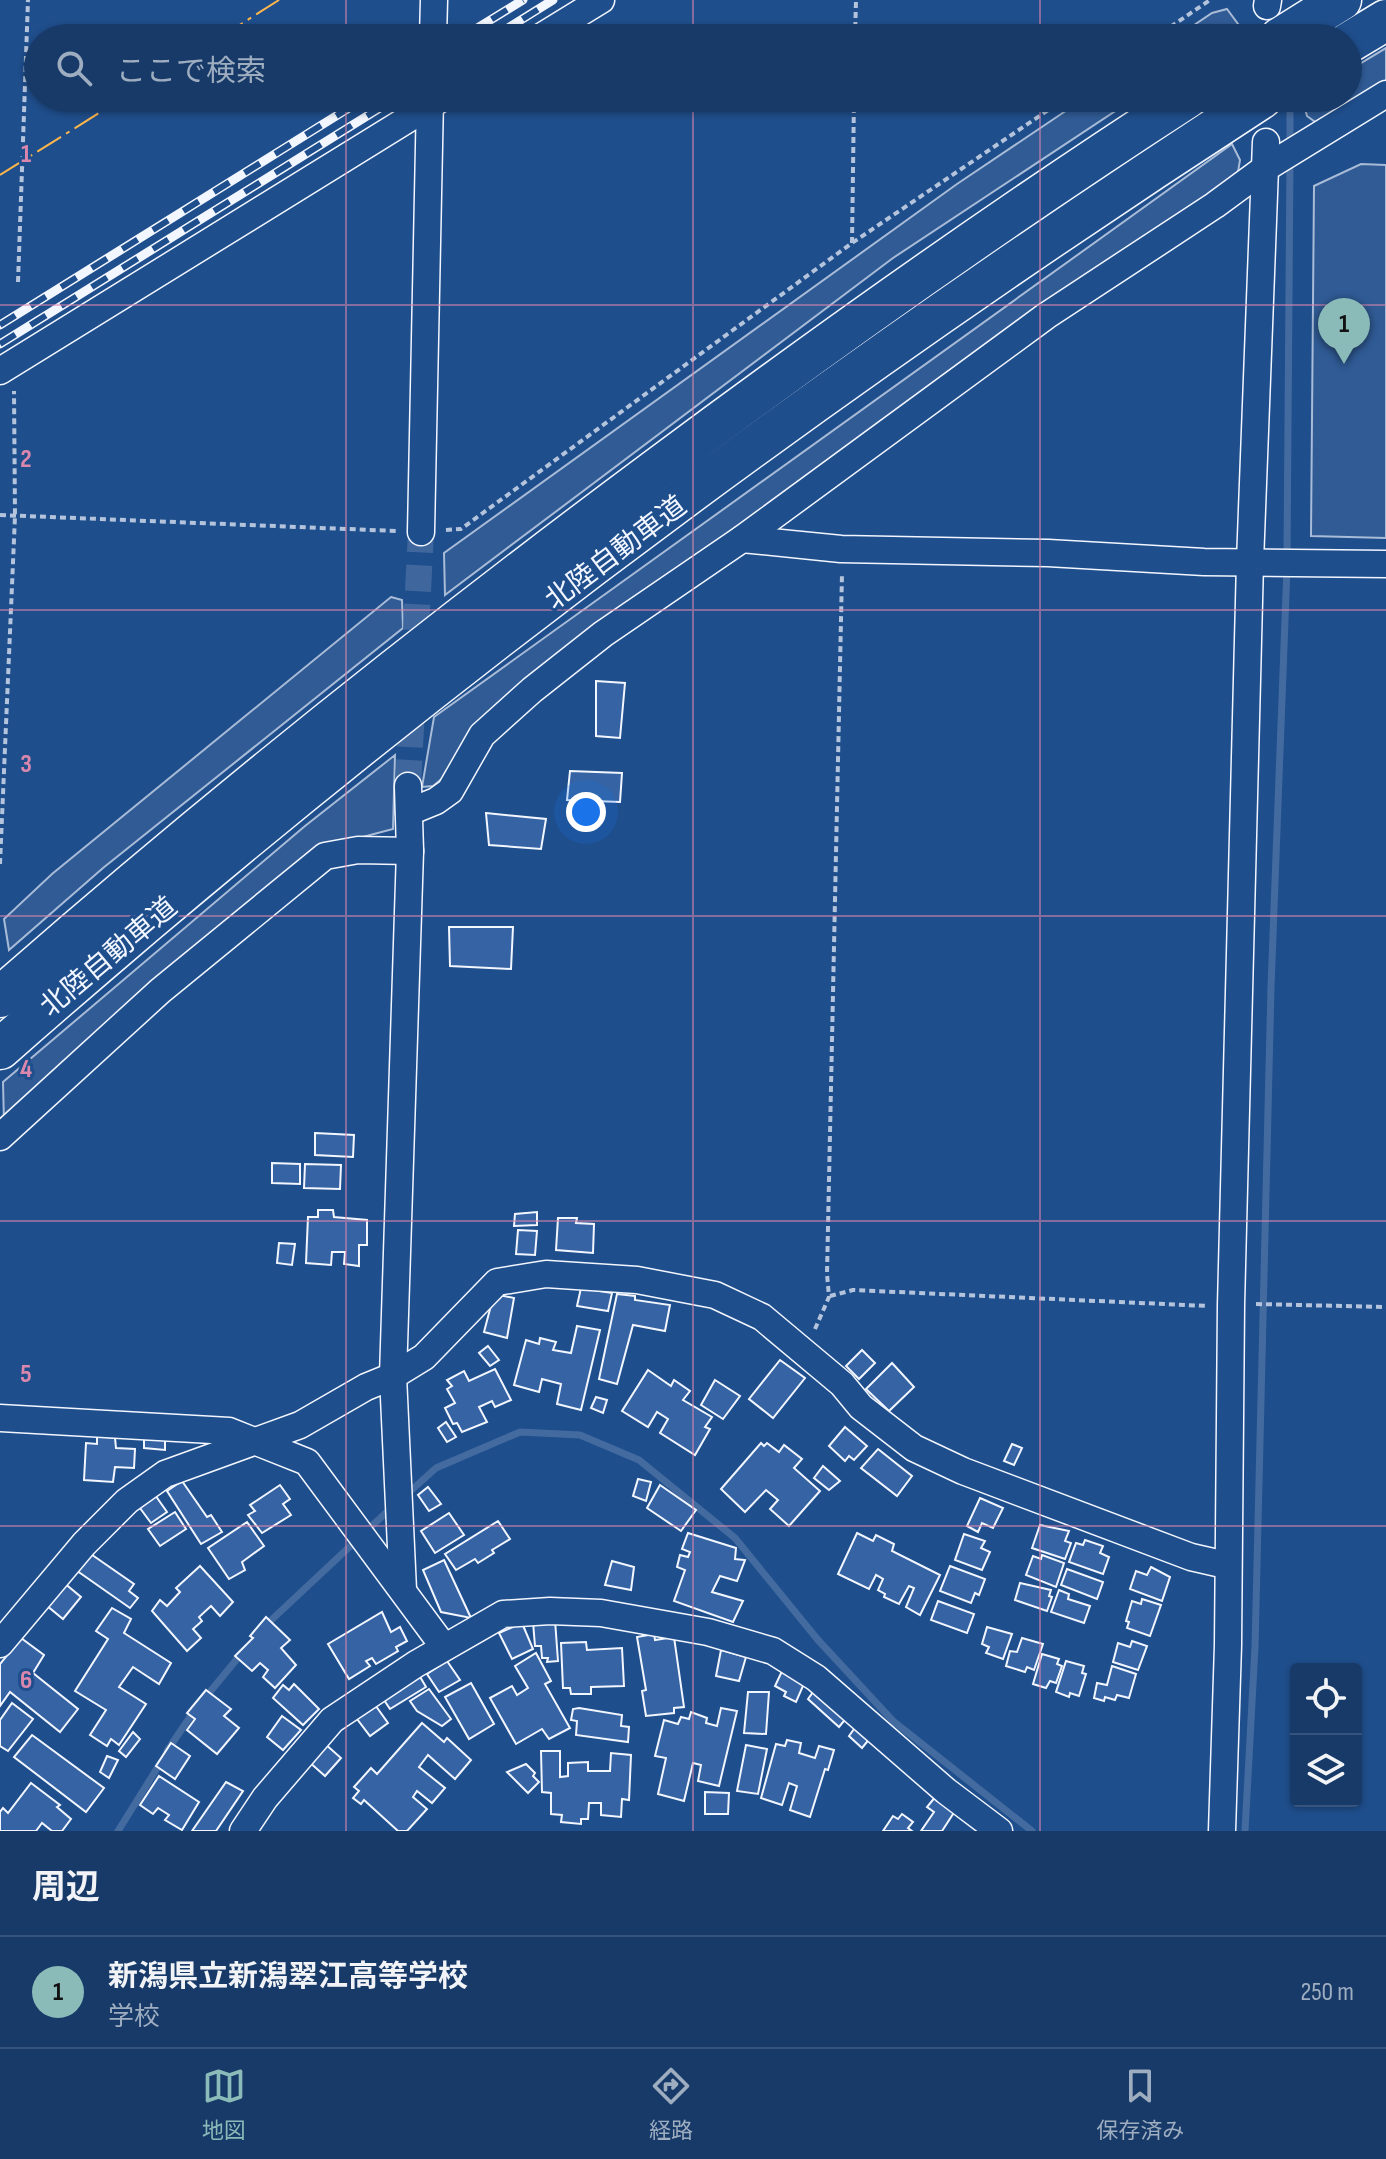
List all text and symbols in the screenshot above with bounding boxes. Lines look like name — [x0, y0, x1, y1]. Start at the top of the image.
search box — [24, 24, 1362, 112]
icon: search — [52, 46, 96, 90]
text: ここで検索 — [116, 54, 266, 90]
text: 1 — [21, 139, 31, 170]
pin: 1 — [1318, 298, 1370, 364]
text: 2 — [20, 444, 32, 475]
street label: 北陸自動車道 — [539, 489, 693, 617]
text: 3 — [20, 749, 32, 780]
your location — [566, 792, 606, 832]
street label: 北陸自動車道 — [34, 891, 184, 1024]
text: 4 — [20, 1054, 32, 1085]
text: 5 — [20, 1359, 32, 1390]
map controls — [1290, 1663, 1362, 1807]
button: locate — [1290, 1663, 1362, 1735]
text: 6 — [20, 1665, 32, 1696]
button: layers — [1290, 1735, 1362, 1807]
text: 周辺 — [32, 1867, 100, 1908]
text: 新潟県立新潟翠江高等学校 — [108, 1959, 468, 1995]
text: 1 — [53, 1977, 63, 2008]
text: 250 m — [1300, 1977, 1354, 2008]
text: 学校 — [108, 2002, 160, 2033]
tab: 地図 — [202, 2064, 246, 2145]
tab: 経路 — [649, 2064, 693, 2145]
tab: 保存済み — [1096, 2064, 1184, 2145]

